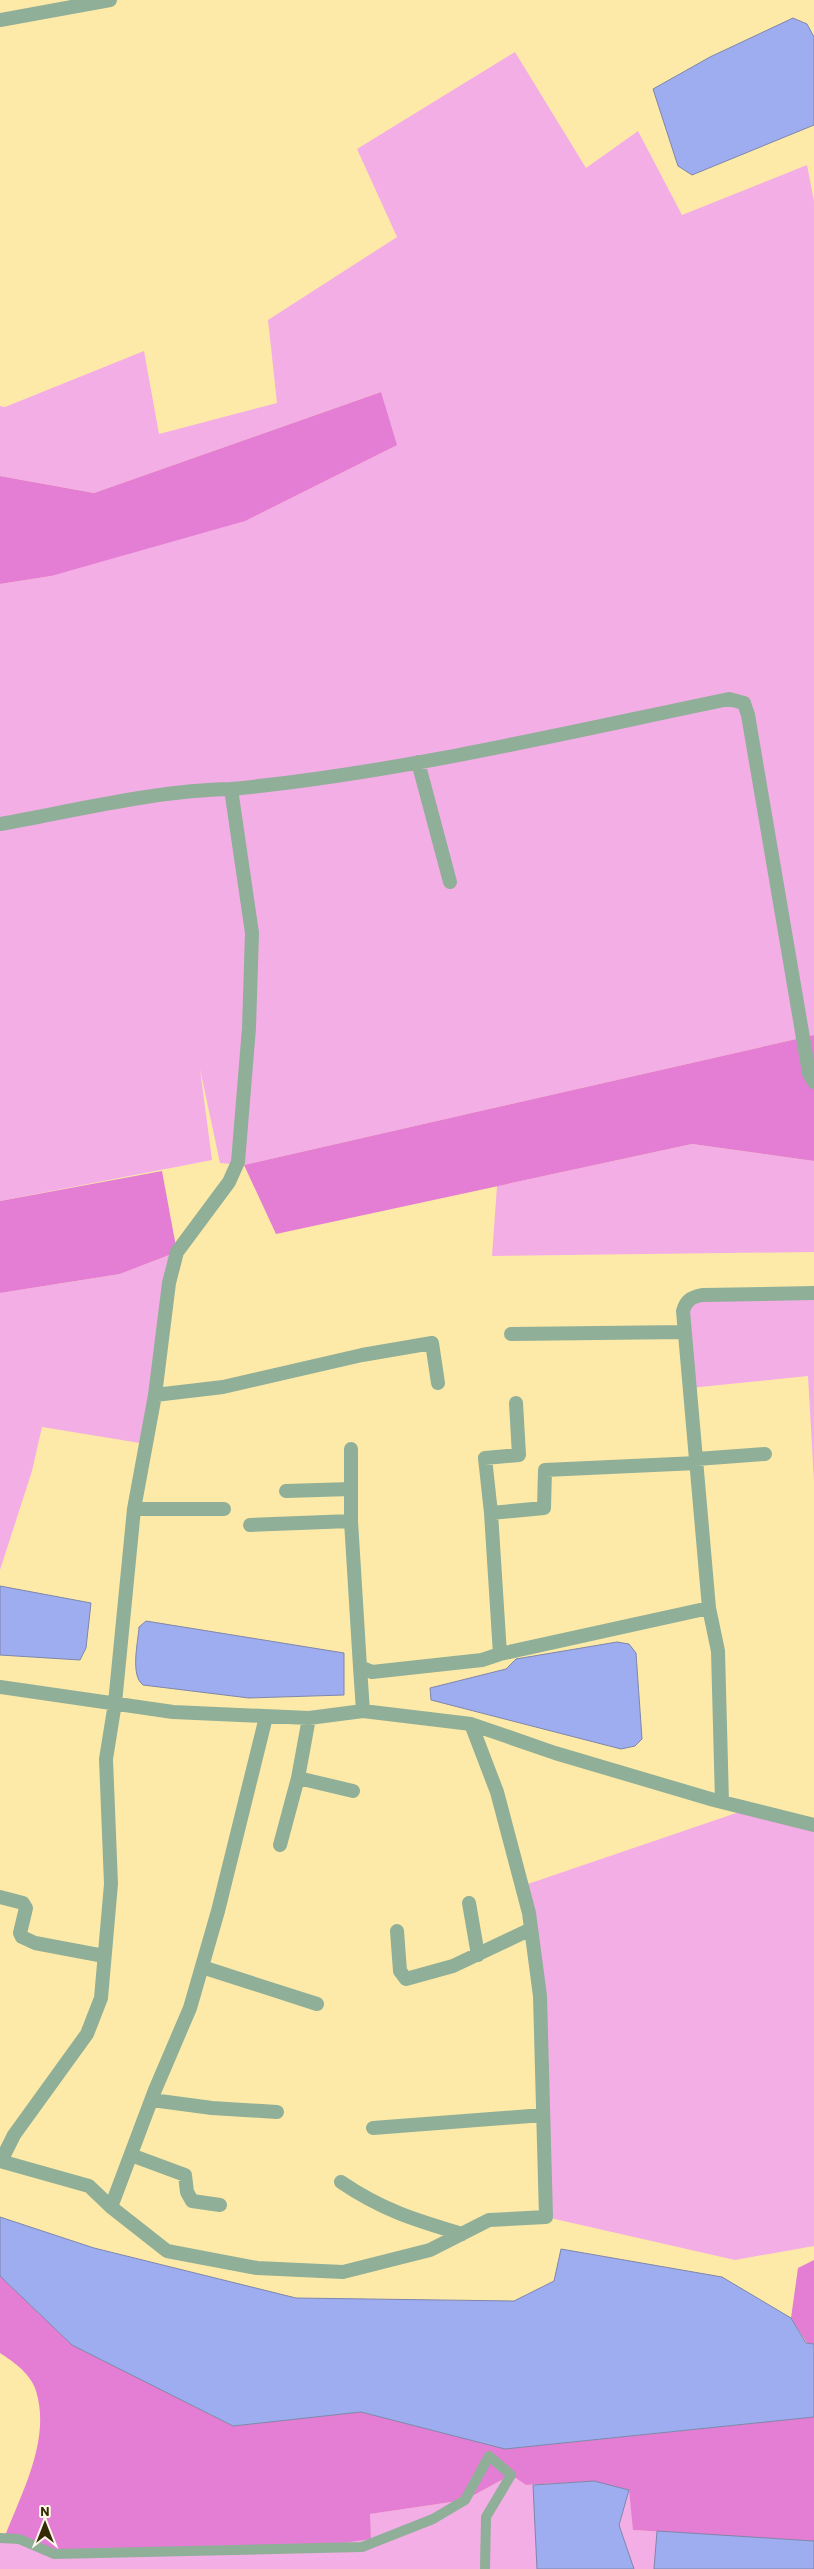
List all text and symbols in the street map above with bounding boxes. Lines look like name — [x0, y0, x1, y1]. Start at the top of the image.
north arrow — [20, 2499, 70, 2549]
text: N — [40, 2502, 50, 2519]

